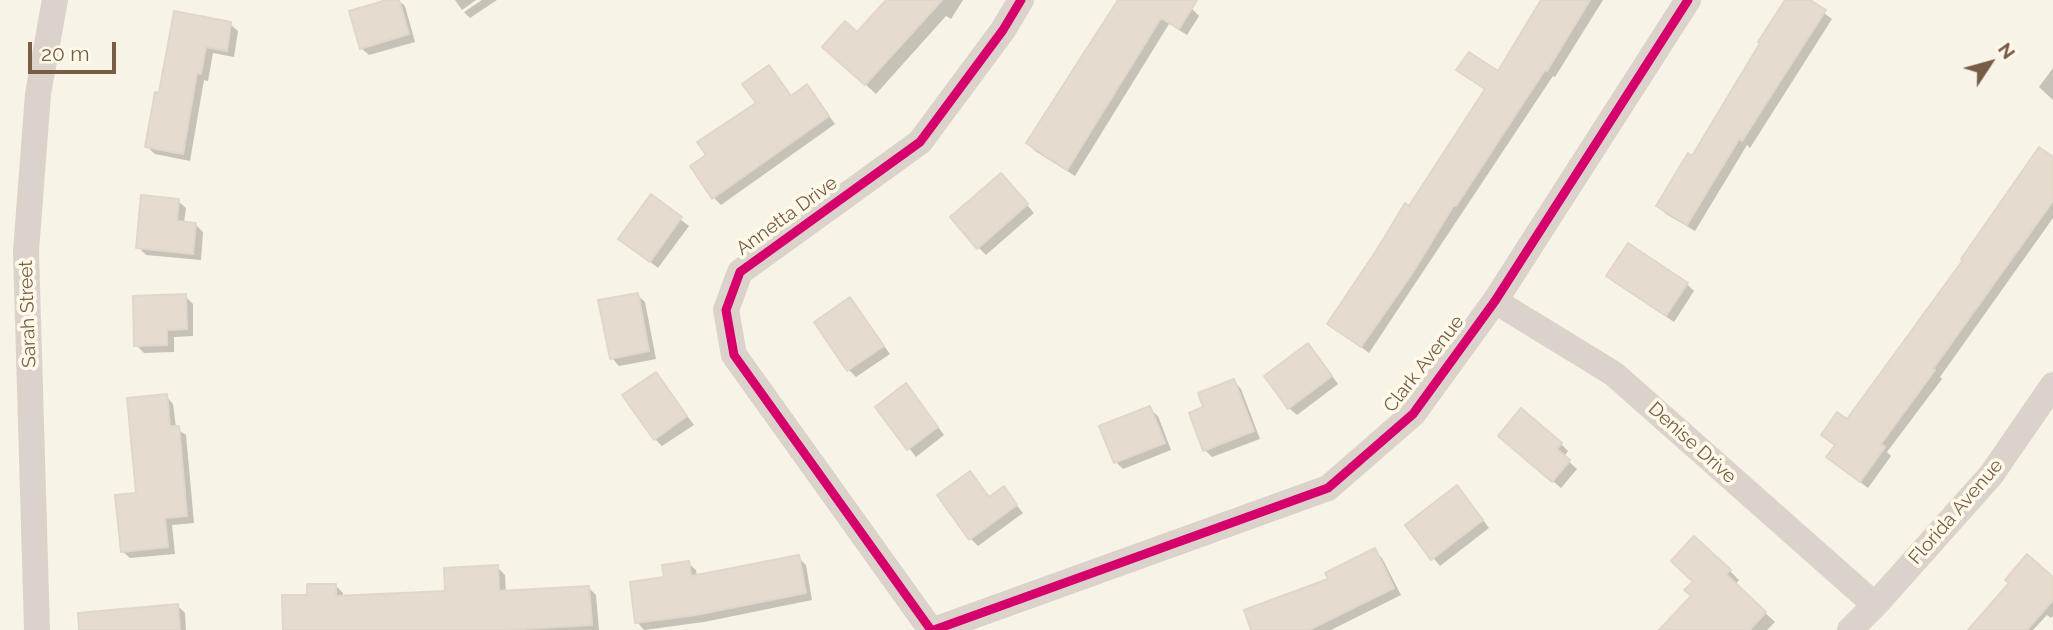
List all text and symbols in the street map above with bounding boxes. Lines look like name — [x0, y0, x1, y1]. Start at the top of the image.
scale bar — [32, 28, 119, 72]
north arrow — [1955, 28, 2025, 98]
text: N — [1994, 38, 2020, 63]
text: 20 m — [41, 41, 89, 66]
street label: Annetta Drive — [732, 172, 842, 260]
street label: Sarah Street — [15, 260, 41, 368]
street label: Clark Avenue — [1379, 311, 1469, 417]
street label: Denise Drive — [1643, 398, 1741, 488]
street label: Florida Avenue — [1904, 455, 2008, 569]

